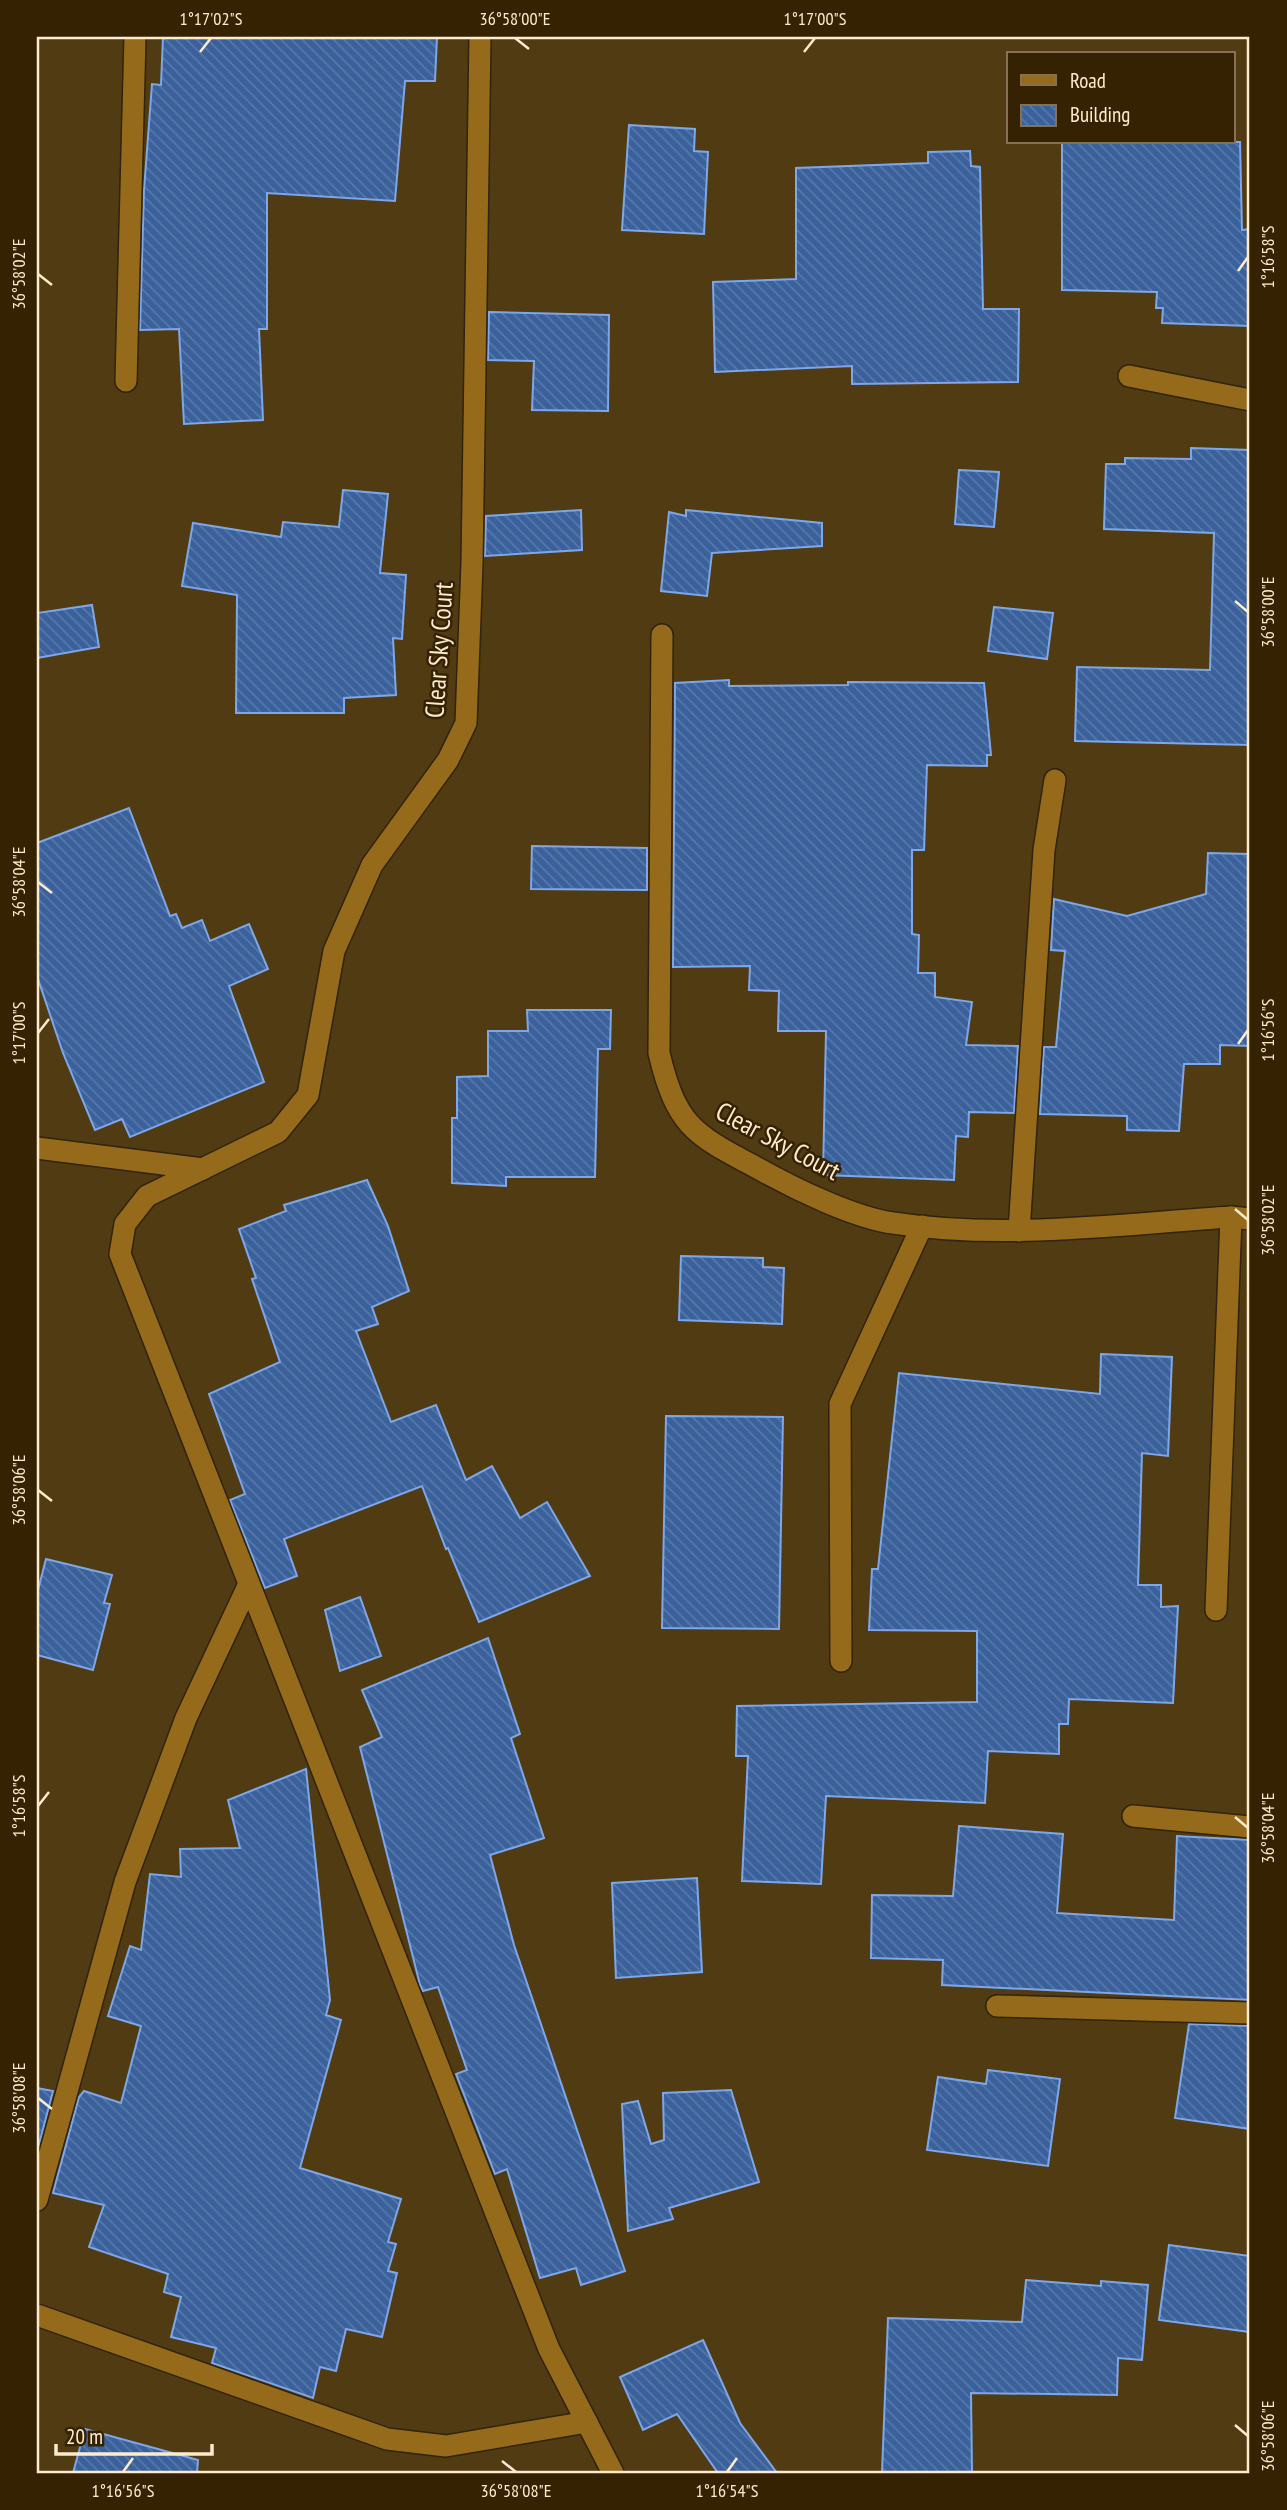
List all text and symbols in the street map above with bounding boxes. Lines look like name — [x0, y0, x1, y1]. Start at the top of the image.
text: 1°17'02"S — [180, 7, 243, 30]
text: 36°58'00"E — [480, 7, 550, 30]
text: 1°17'00"S — [784, 7, 847, 30]
legend — [1007, 52, 1234, 144]
text: Road — [1070, 67, 1106, 94]
text: Building — [1070, 101, 1130, 128]
text: 1°16'58"S — [1256, 225, 1279, 288]
text: 36°58'02"E — [7, 239, 30, 309]
text: 36°58'00"E — [1256, 577, 1279, 647]
street label: Clear Sky Court — [417, 581, 460, 719]
text: 36°58'04"E — [7, 847, 30, 917]
text: 1°16'56"S — [1256, 998, 1279, 1061]
text: 1°17'00"S — [7, 1001, 30, 1064]
street label: Clear Sky Court — [710, 1094, 846, 1187]
text: 36°58'02"E — [1256, 1185, 1279, 1255]
text: 36°58'06"E — [7, 1455, 30, 1525]
text: 1°16'58"S — [7, 1774, 30, 1837]
text: 36°58'04"E — [1256, 1793, 1279, 1863]
text: 36°58'08"E — [7, 2063, 30, 2133]
text: 36°58'06"E — [1256, 2401, 1279, 2471]
scale bar — [56, 2412, 212, 2456]
text: 20 m — [66, 2423, 103, 2450]
text: 1°16'56"S — [92, 2479, 155, 2502]
text: 36°58'08"E — [481, 2479, 551, 2502]
text: 1°16'54"S — [696, 2479, 759, 2502]

